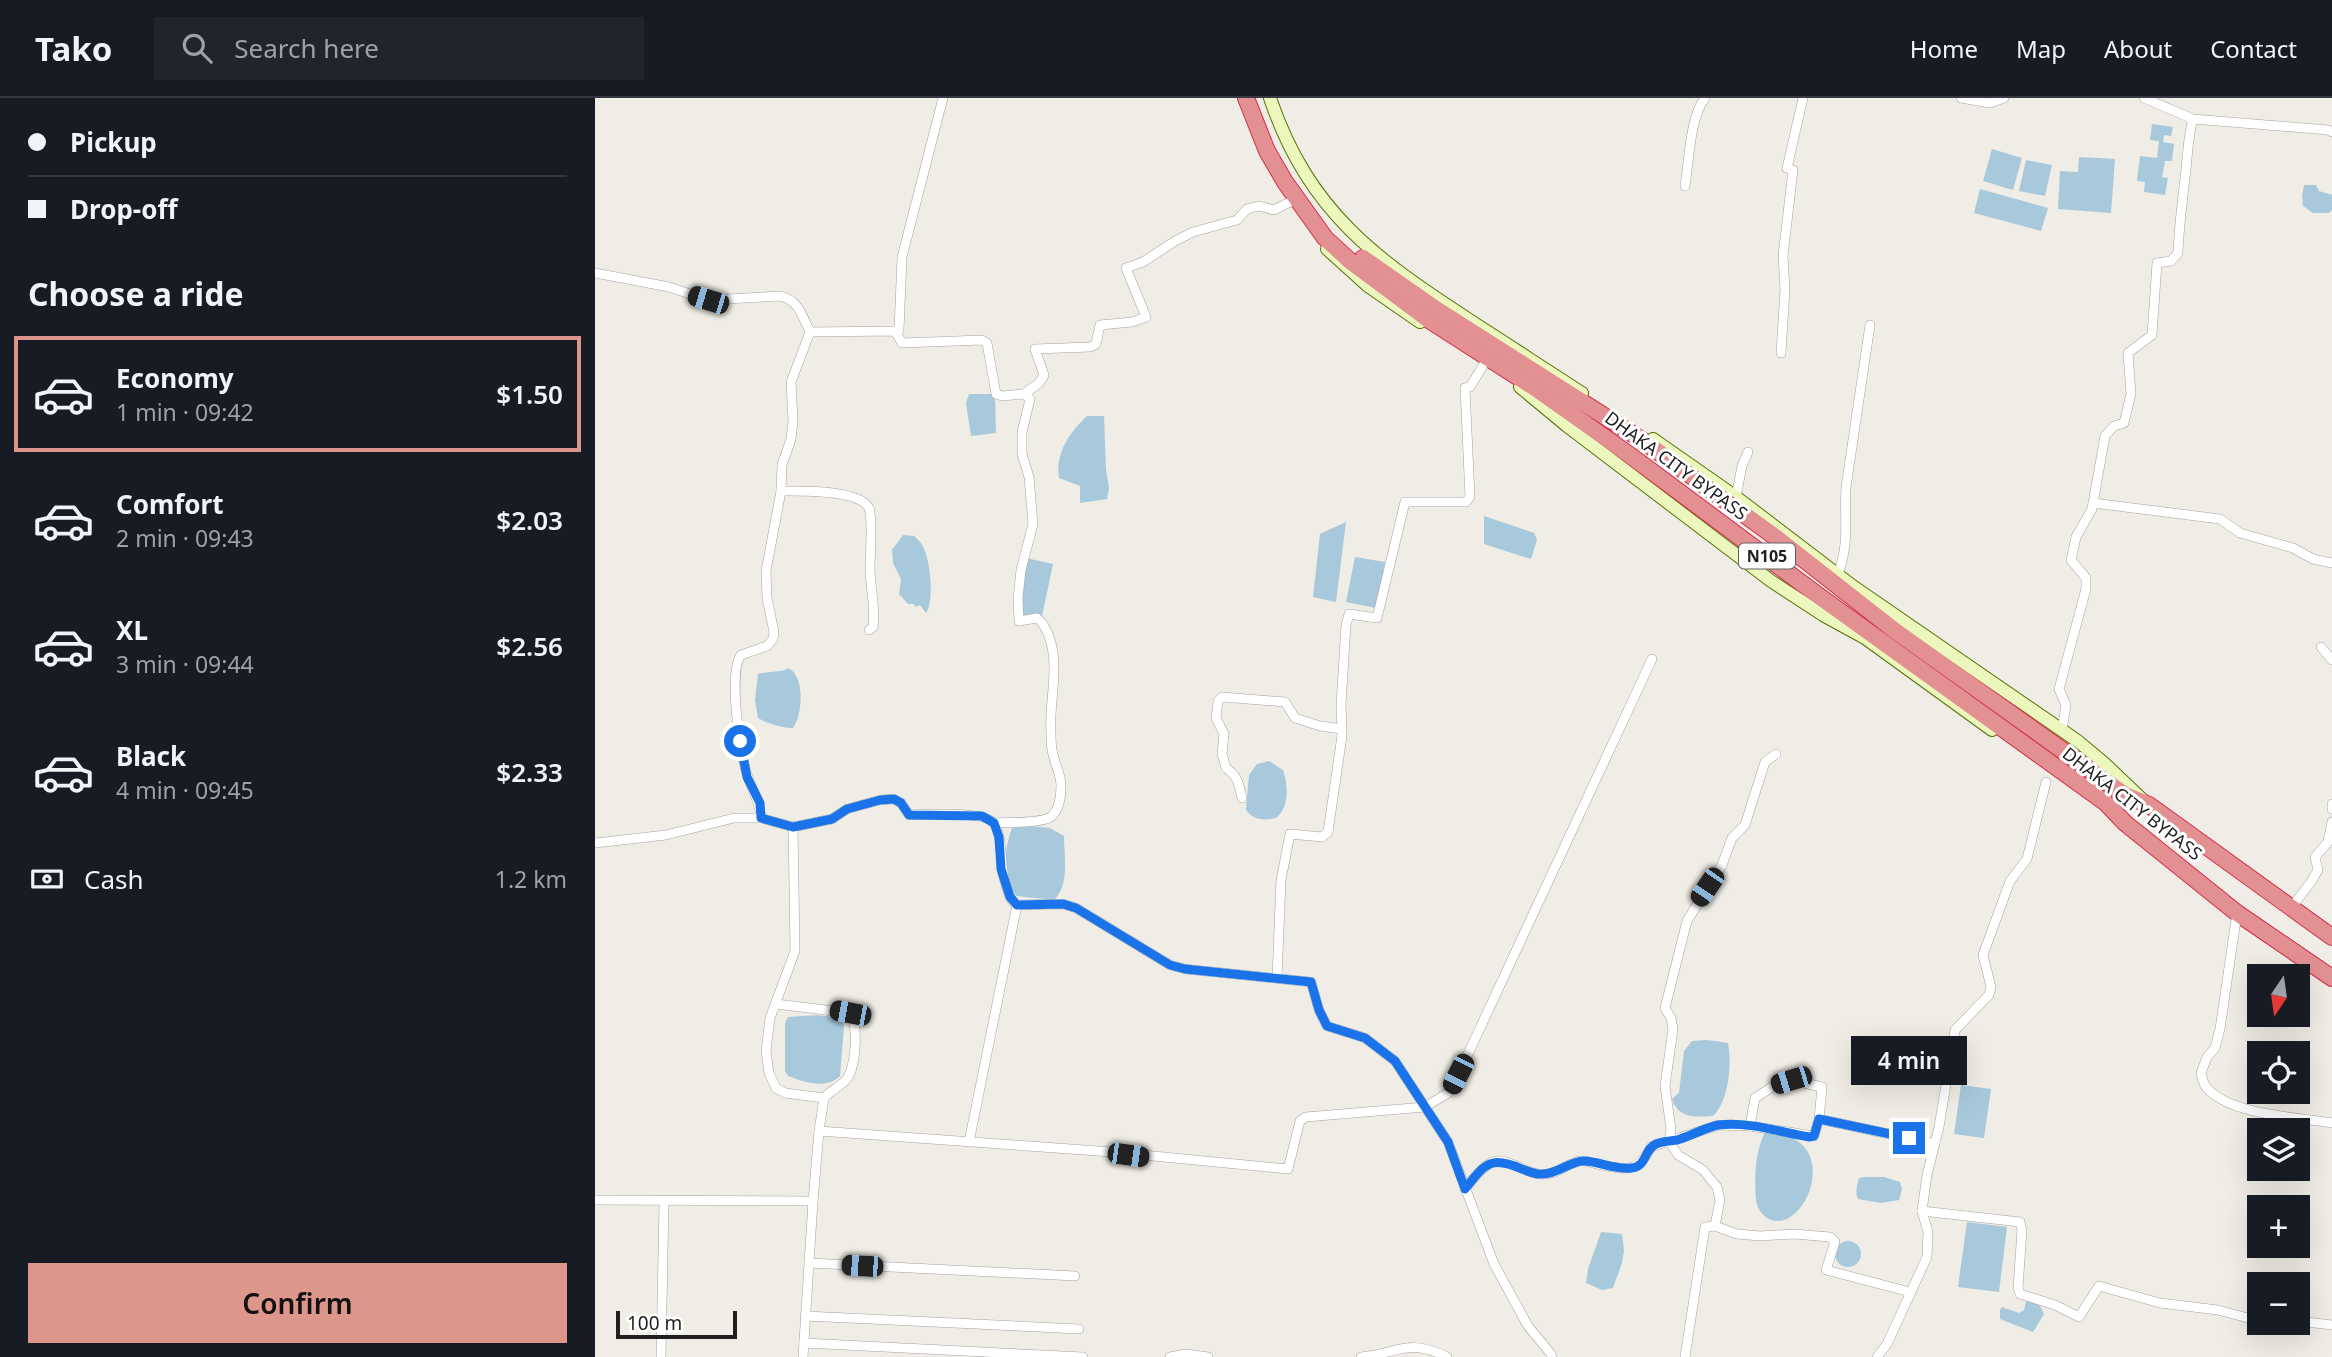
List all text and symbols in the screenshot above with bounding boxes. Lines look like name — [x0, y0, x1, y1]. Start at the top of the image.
search box — [154, 17, 644, 80]
text: Tako — [35, 26, 112, 71]
icon: search — [178, 29, 216, 67]
text: Search here — [234, 30, 379, 66]
text: Home — [1910, 32, 1978, 65]
text: Map — [2016, 32, 2066, 65]
text: About — [2104, 32, 2172, 65]
text: Contact — [2210, 32, 2297, 65]
text: Pickup — [70, 124, 157, 160]
text: Drop-off — [70, 191, 177, 227]
text: Choose a ride — [28, 272, 244, 315]
car — [685, 284, 732, 316]
text: Economy — [116, 360, 234, 396]
icon: car — [32, 363, 95, 426]
text: $1.50 — [496, 376, 563, 412]
text: 1 min · 09:42 — [116, 396, 254, 428]
street label: DHAKA CITY BYPASS — [1600, 405, 1753, 525]
text: Comfort — [116, 486, 224, 522]
icon: car — [32, 489, 95, 552]
text: $2.03 — [496, 502, 563, 538]
text: 2 min · 09:43 — [116, 522, 254, 554]
road number: N105 — [1739, 544, 1795, 569]
text: XL — [116, 612, 148, 648]
icon: car — [32, 615, 95, 678]
text: $2.56 — [496, 628, 563, 664]
text: 3 min · 09:44 — [116, 648, 254, 680]
route start — [724, 725, 756, 757]
text: Black — [116, 738, 186, 774]
icon: car — [32, 741, 95, 804]
street label: DHAKA CITY BYPASS — [2058, 741, 2207, 865]
text: $2.33 — [496, 754, 563, 790]
text: 4 min · 09:45 — [116, 774, 254, 806]
icon: cash — [28, 860, 66, 898]
text: Cash — [84, 861, 144, 897]
text: 1.2 km — [495, 863, 567, 895]
car — [1687, 864, 1728, 910]
north arrow — [2247, 964, 2310, 1027]
map controls — [2247, 964, 2310, 1335]
car — [828, 999, 873, 1027]
callout: 4 min — [1851, 1037, 1967, 1086]
button: locate — [2247, 1041, 2310, 1104]
text: 4 min — [1878, 1044, 1940, 1076]
car — [1440, 1051, 1477, 1097]
car — [1768, 1064, 1815, 1096]
button: layers — [2247, 1118, 2310, 1181]
route end — [1893, 1122, 1925, 1154]
car — [1106, 1142, 1151, 1168]
button: + — [2247, 1195, 2310, 1258]
car — [841, 1254, 884, 1278]
button: Confirm — [28, 1263, 567, 1343]
button: − — [2247, 1272, 2310, 1335]
scale bar — [616, 1308, 737, 1340]
text: 100 m — [627, 1310, 682, 1336]

